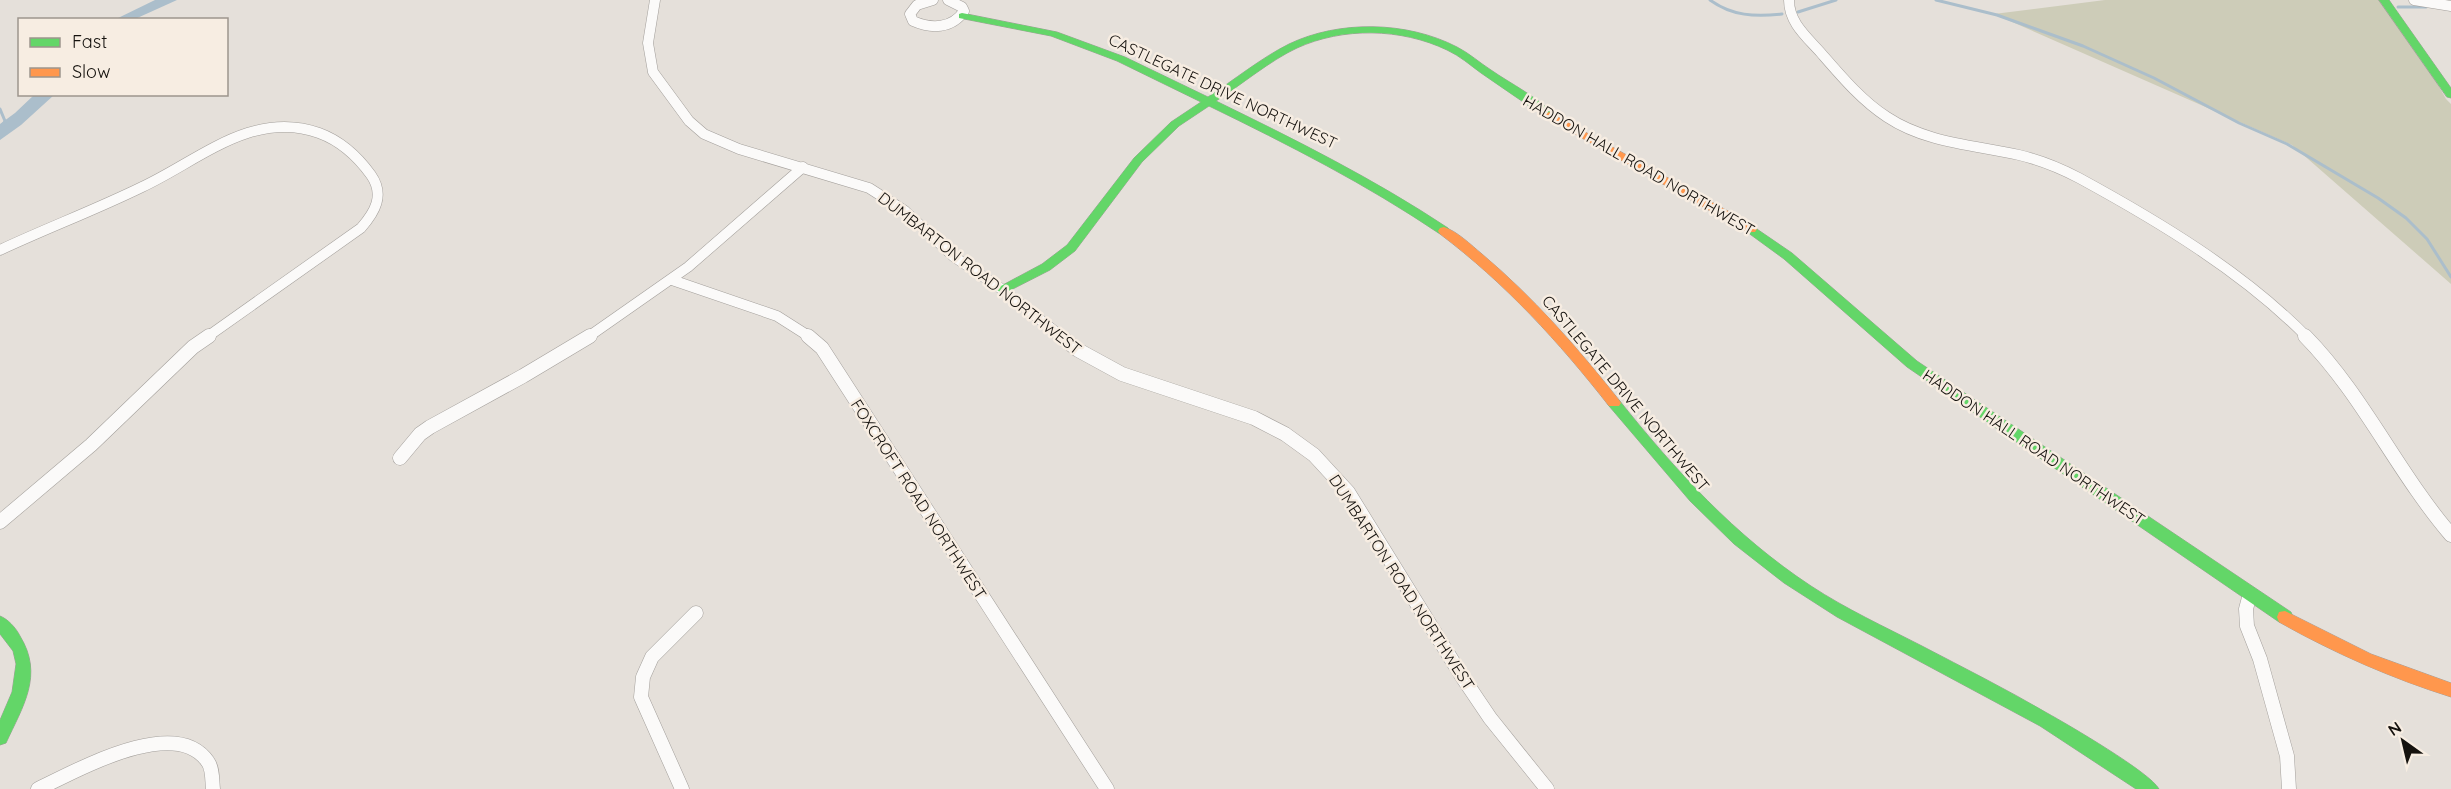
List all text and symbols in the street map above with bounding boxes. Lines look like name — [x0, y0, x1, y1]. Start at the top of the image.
legend — [18, 18, 228, 96]
street label: CASTLEGATE DRIVE NORTHWEST — [1106, 29, 1341, 153]
text: Fast — [72, 30, 107, 53]
text: Slow — [72, 60, 110, 83]
street label: HADDON HALL ROAD NORTHWEST — [1520, 90, 1759, 240]
street label: DUMBARTON ROAD NORTHWEST — [874, 187, 1086, 359]
street label: CASTLEGATE DRIVE NORTHWEST — [1538, 291, 1714, 495]
street label: HADDON HALL ROAD NORTHWEST — [1919, 365, 2149, 529]
street label: FOXCROFT ROAD NORTHWEST — [847, 395, 991, 603]
street label: DUMBARTON ROAD NORTHWEST — [1325, 471, 1479, 694]
north arrow — [2373, 711, 2433, 771]
text: N — [2384, 717, 2405, 740]

